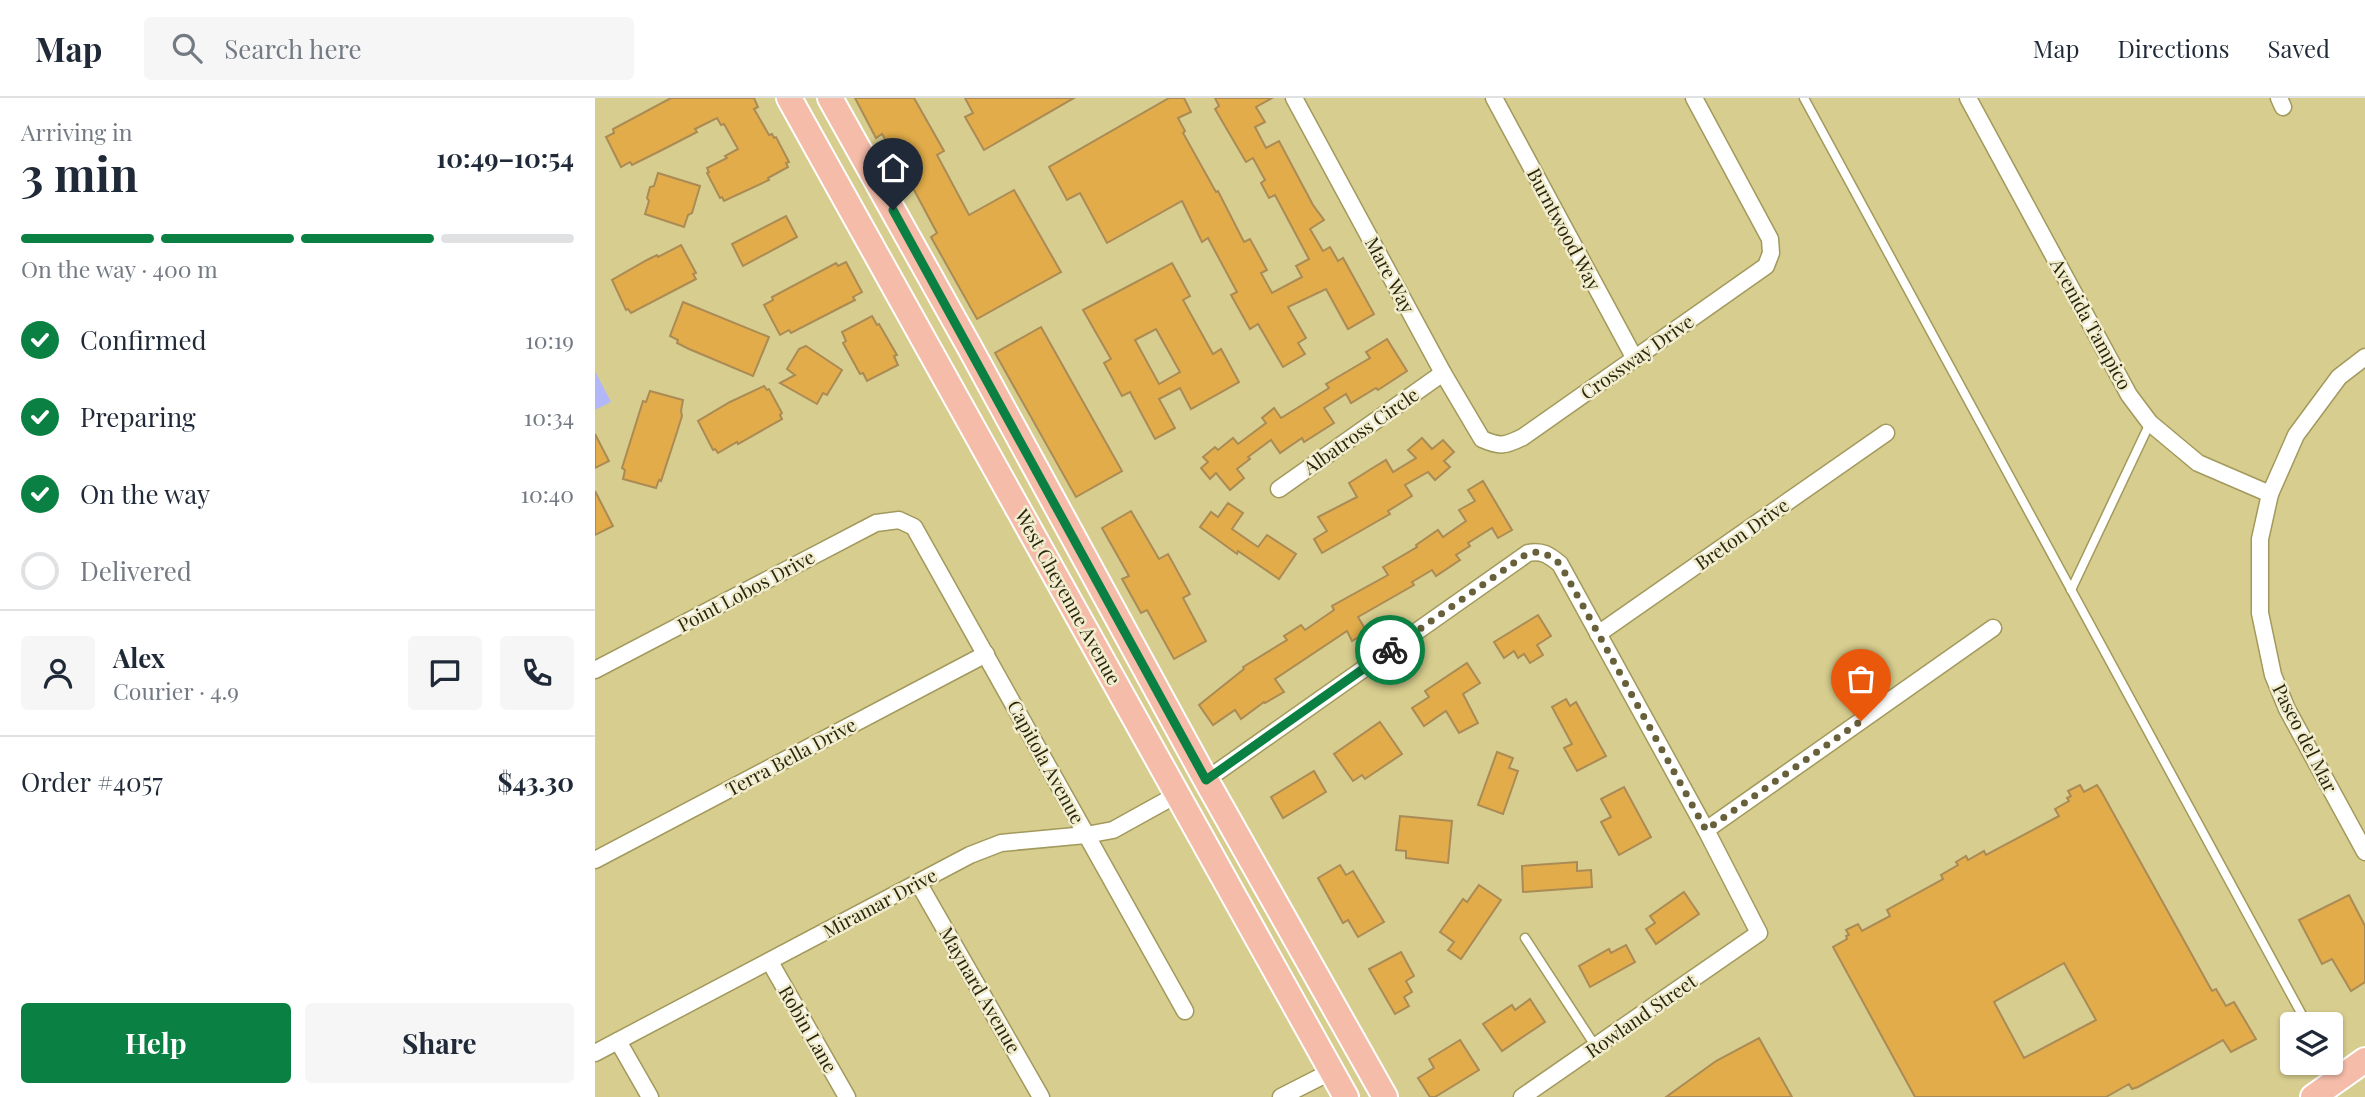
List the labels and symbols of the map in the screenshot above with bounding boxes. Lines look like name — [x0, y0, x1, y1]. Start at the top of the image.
pin — [863, 138, 923, 210]
street label: Burntwood Way — [1522, 163, 1608, 295]
street label: Mare Way — [1360, 232, 1422, 318]
street label: Avenida Tampico — [2045, 252, 2139, 394]
street label: Crossway Drive — [1575, 307, 1698, 405]
street label: Albatross Circle — [1297, 381, 1423, 480]
street label: Breton Drive — [1689, 491, 1794, 575]
street label: West Cheyenne Avenue — [1009, 503, 1128, 689]
street label: Point Lobos Drive — [672, 543, 819, 637]
courier — [1355, 615, 1425, 685]
pin — [1831, 649, 1891, 721]
street label: Paseo del Mar — [2267, 679, 2345, 797]
street label: Capitola Avenue — [1002, 695, 1092, 828]
street label: Terra Bella Drive — [721, 711, 860, 801]
street label: Miramar Drive — [818, 861, 941, 943]
street label: Maynard Avenue — [934, 921, 1028, 1058]
street label: Rowland Street — [1580, 967, 1701, 1063]
street label: Robin Lane — [773, 980, 844, 1077]

